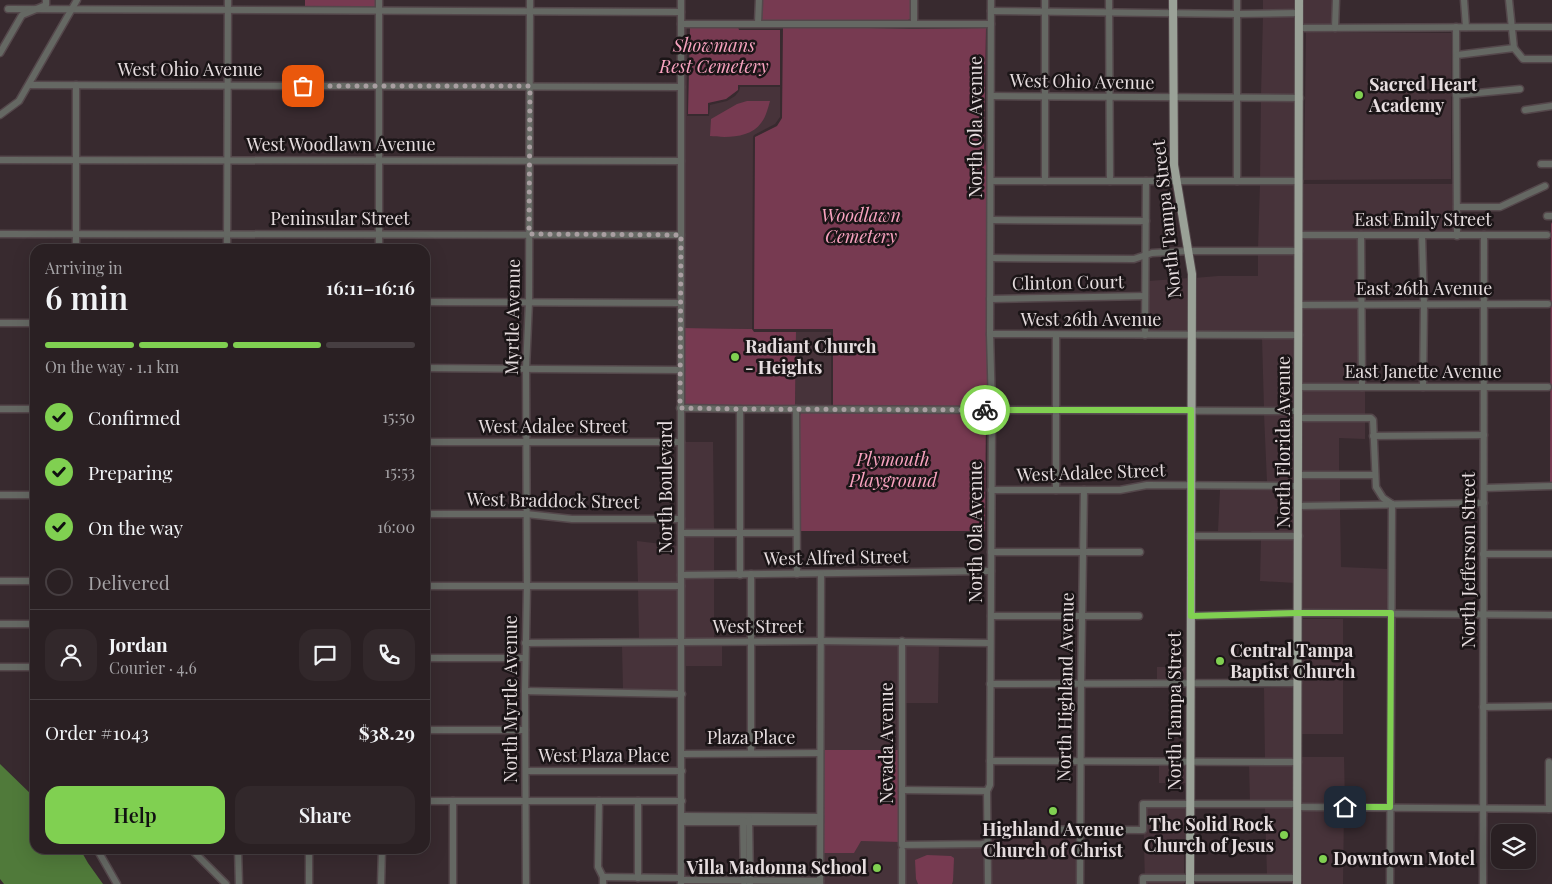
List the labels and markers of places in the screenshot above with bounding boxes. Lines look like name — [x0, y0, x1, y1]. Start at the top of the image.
pin — [282, 65, 324, 107]
place label: Sacred Heart Academy — [1368, 72, 1478, 117]
marker: Sacred Heart Academy — [1353, 89, 1365, 101]
place label: Radiant Church - Heights — [745, 334, 877, 379]
marker: Radiant Church - Heights — [729, 351, 741, 363]
place label: Central Tampa Baptist Church — [1230, 638, 1356, 683]
marker: Central Tampa Baptist Church — [1214, 655, 1226, 667]
pin — [1324, 786, 1366, 828]
marker: Highland Avenue Church of Christ — [1047, 805, 1059, 817]
place label: The Solid Rock Church of Jesus — [1144, 812, 1274, 857]
place label: Highland Avenue Church of Christ — [982, 817, 1124, 862]
marker: The Solid Rock Church of Jesus — [1278, 829, 1290, 841]
place label: Downtown Motel — [1333, 846, 1476, 870]
marker: Downtown Motel — [1317, 853, 1329, 865]
place label: Villa Madonna School — [686, 855, 867, 879]
marker: Villa Madonna School — [871, 862, 883, 874]

